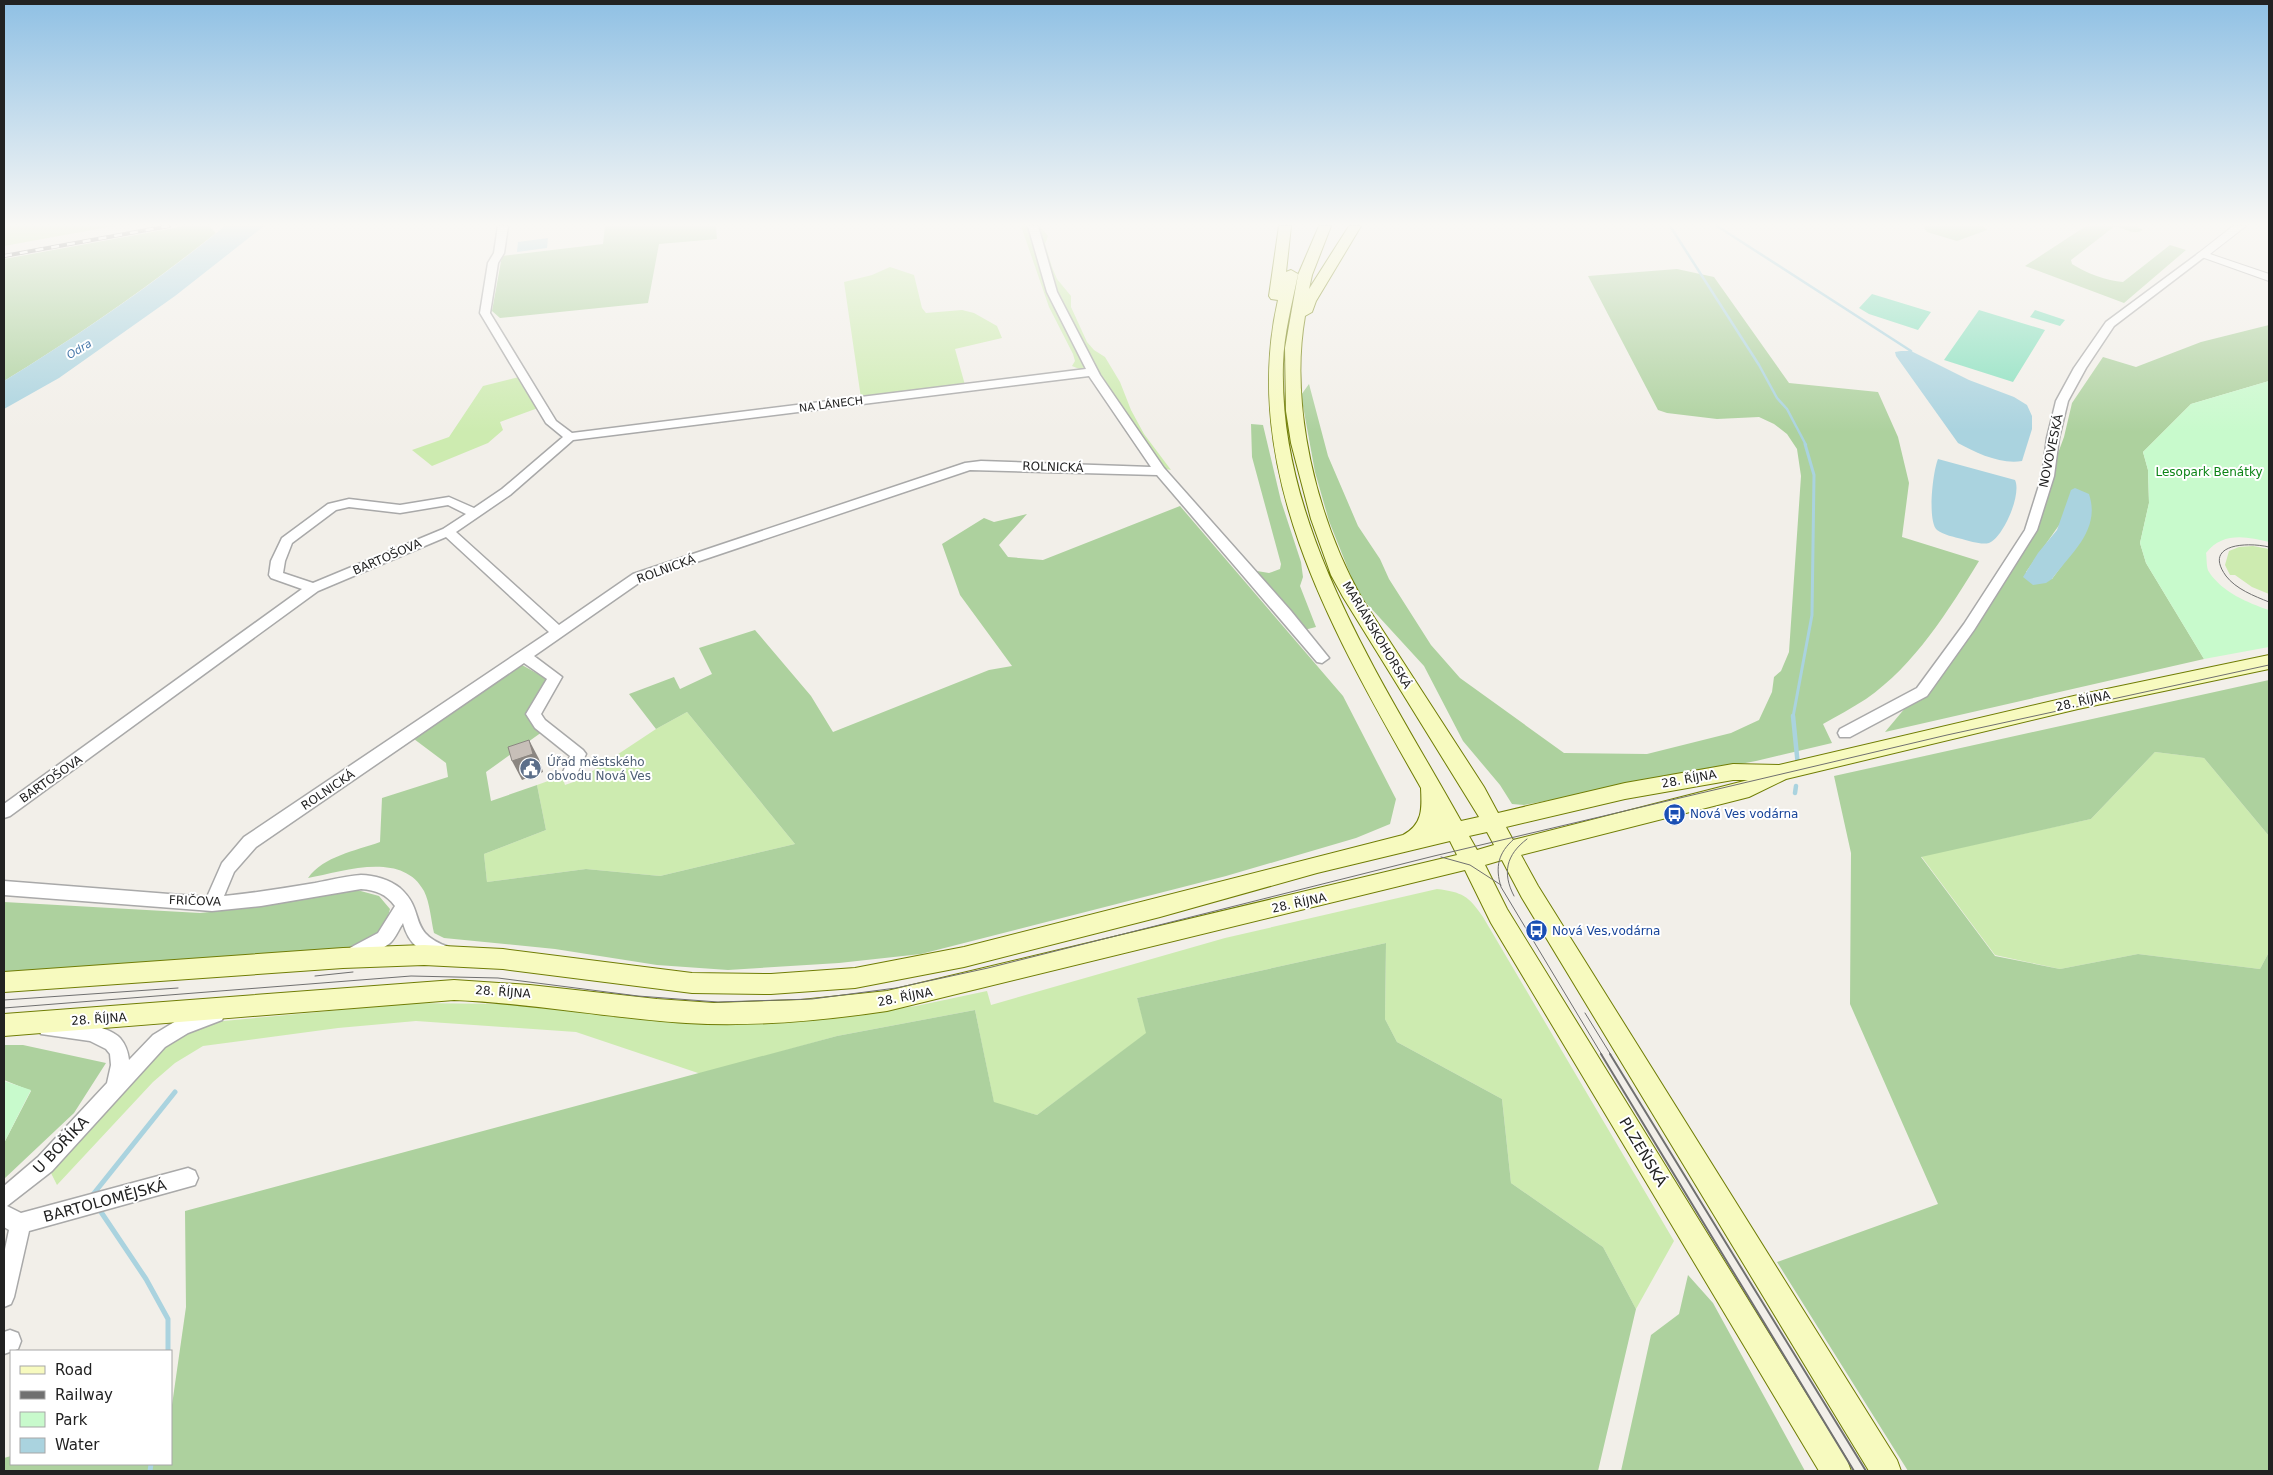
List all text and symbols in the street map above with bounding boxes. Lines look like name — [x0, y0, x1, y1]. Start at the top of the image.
water label: Odra — [64, 337, 94, 362]
street label: NA LÁNECH — [798, 394, 864, 415]
street label: NOVOVESKÁ — [2035, 412, 2066, 489]
street label: ROLNICKÁ — [1022, 458, 1085, 475]
park label: Lesopark Benátky — [2155, 465, 2263, 479]
street label: BARTOŠOVA — [350, 535, 424, 578]
street label: ROLNICKÁ — [634, 551, 698, 586]
street label: MARIÁNSKOHORSKÁ — [1340, 579, 1416, 692]
street label: 28. ŘÍJNA — [2054, 687, 2112, 714]
street label: BARTOŠOVA — [16, 751, 86, 806]
place label: Úřad městského obvodu Nová Ves — [547, 754, 651, 783]
public building icon: Úřad městského obvodu Nová Ves — [519, 757, 543, 781]
street label: ROLNICKÁ — [298, 766, 358, 813]
street label: 28. ŘÍJNA — [1660, 766, 1718, 791]
bus stop icon: Nová Ves vodárna — [1662, 802, 1686, 826]
place label: Nová Ves vodárna — [1690, 807, 1798, 821]
street label: 28. ŘÍJNA — [1270, 889, 1328, 916]
street label: FRIČOVA — [169, 892, 222, 909]
bus stop icon: Nová Ves,vodárna — [1524, 919, 1548, 943]
place label: Nová Ves,vodárna — [1552, 924, 1660, 938]
street label: 28. ŘÍJNA — [475, 982, 532, 1001]
street label: 28. ŘÍJNA — [876, 984, 934, 1009]
street label: 28. ŘÍJNA — [71, 1009, 128, 1028]
street label: U BOŘÍKA — [29, 1112, 93, 1177]
street label: PLZEŇSKÁ — [1615, 1114, 1672, 1191]
street label: BARTOLOMĚJSKÁ — [41, 1175, 169, 1226]
legend — [10, 1350, 172, 1465]
text: Road — [55, 1361, 93, 1379]
text: Railway — [55, 1386, 113, 1404]
text: Park — [55, 1411, 88, 1429]
text: Water — [55, 1436, 100, 1454]

